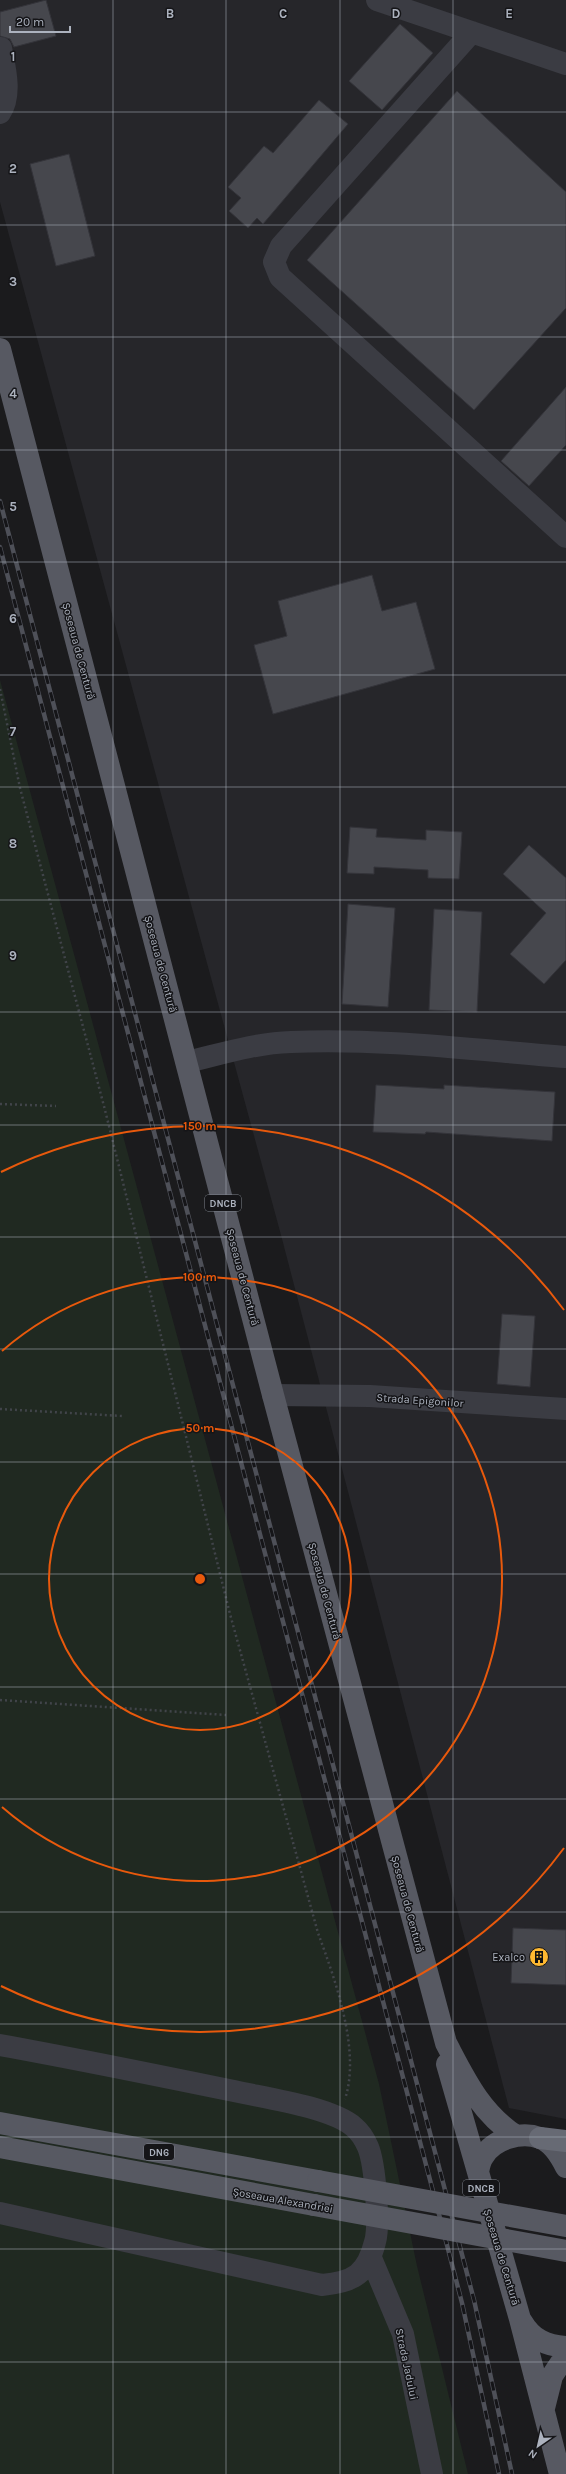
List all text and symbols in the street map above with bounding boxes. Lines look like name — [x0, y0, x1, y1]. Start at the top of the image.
text: B — [166, 6, 174, 21]
text: C — [279, 6, 287, 21]
text: D — [392, 6, 401, 21]
text: E — [505, 6, 513, 21]
scale bar — [10, 8, 70, 34]
text: 20 m — [16, 15, 44, 29]
text: 1 — [11, 49, 15, 64]
text: 2 — [9, 161, 17, 176]
text: 3 — [9, 274, 17, 289]
text: 4 — [9, 386, 17, 401]
text: 5 — [9, 499, 17, 514]
street label: Șoseaua de Centură — [59, 601, 98, 701]
text: 6 — [9, 611, 17, 626]
text: 7 — [10, 724, 17, 739]
text: 8 — [9, 836, 17, 851]
street label: Șoseaua de Centură — [141, 914, 180, 1014]
text: 9 — [9, 948, 17, 963]
text: 150 m — [183, 1119, 217, 1133]
road number: DNCB — [205, 1195, 241, 1211]
street label: Șoseaua de Centură — [223, 1227, 262, 1327]
text: 100 m — [183, 1270, 217, 1284]
street label: Strada Epigonilor — [376, 1391, 464, 1410]
text: 50 m — [186, 1421, 215, 1435]
street label: Șoseaua de Centură — [305, 1541, 344, 1641]
centre of rings — [193, 1572, 207, 1586]
street label: Șoseaua de Centură — [388, 1854, 427, 1954]
building icon: Exalco — [528, 1946, 550, 1968]
place label: Exalco — [492, 1951, 525, 1964]
road number: DN6 — [144, 2144, 174, 2160]
road number: DNCB — [463, 2180, 499, 2196]
street label: Șoseaua Alexandriei — [232, 2185, 334, 2216]
street label: Șoseaua de Centură — [481, 2207, 522, 2307]
street label: Strada Jadului — [393, 2327, 420, 2401]
north arrow — [518, 2426, 558, 2466]
text: N — [526, 2446, 540, 2461]

